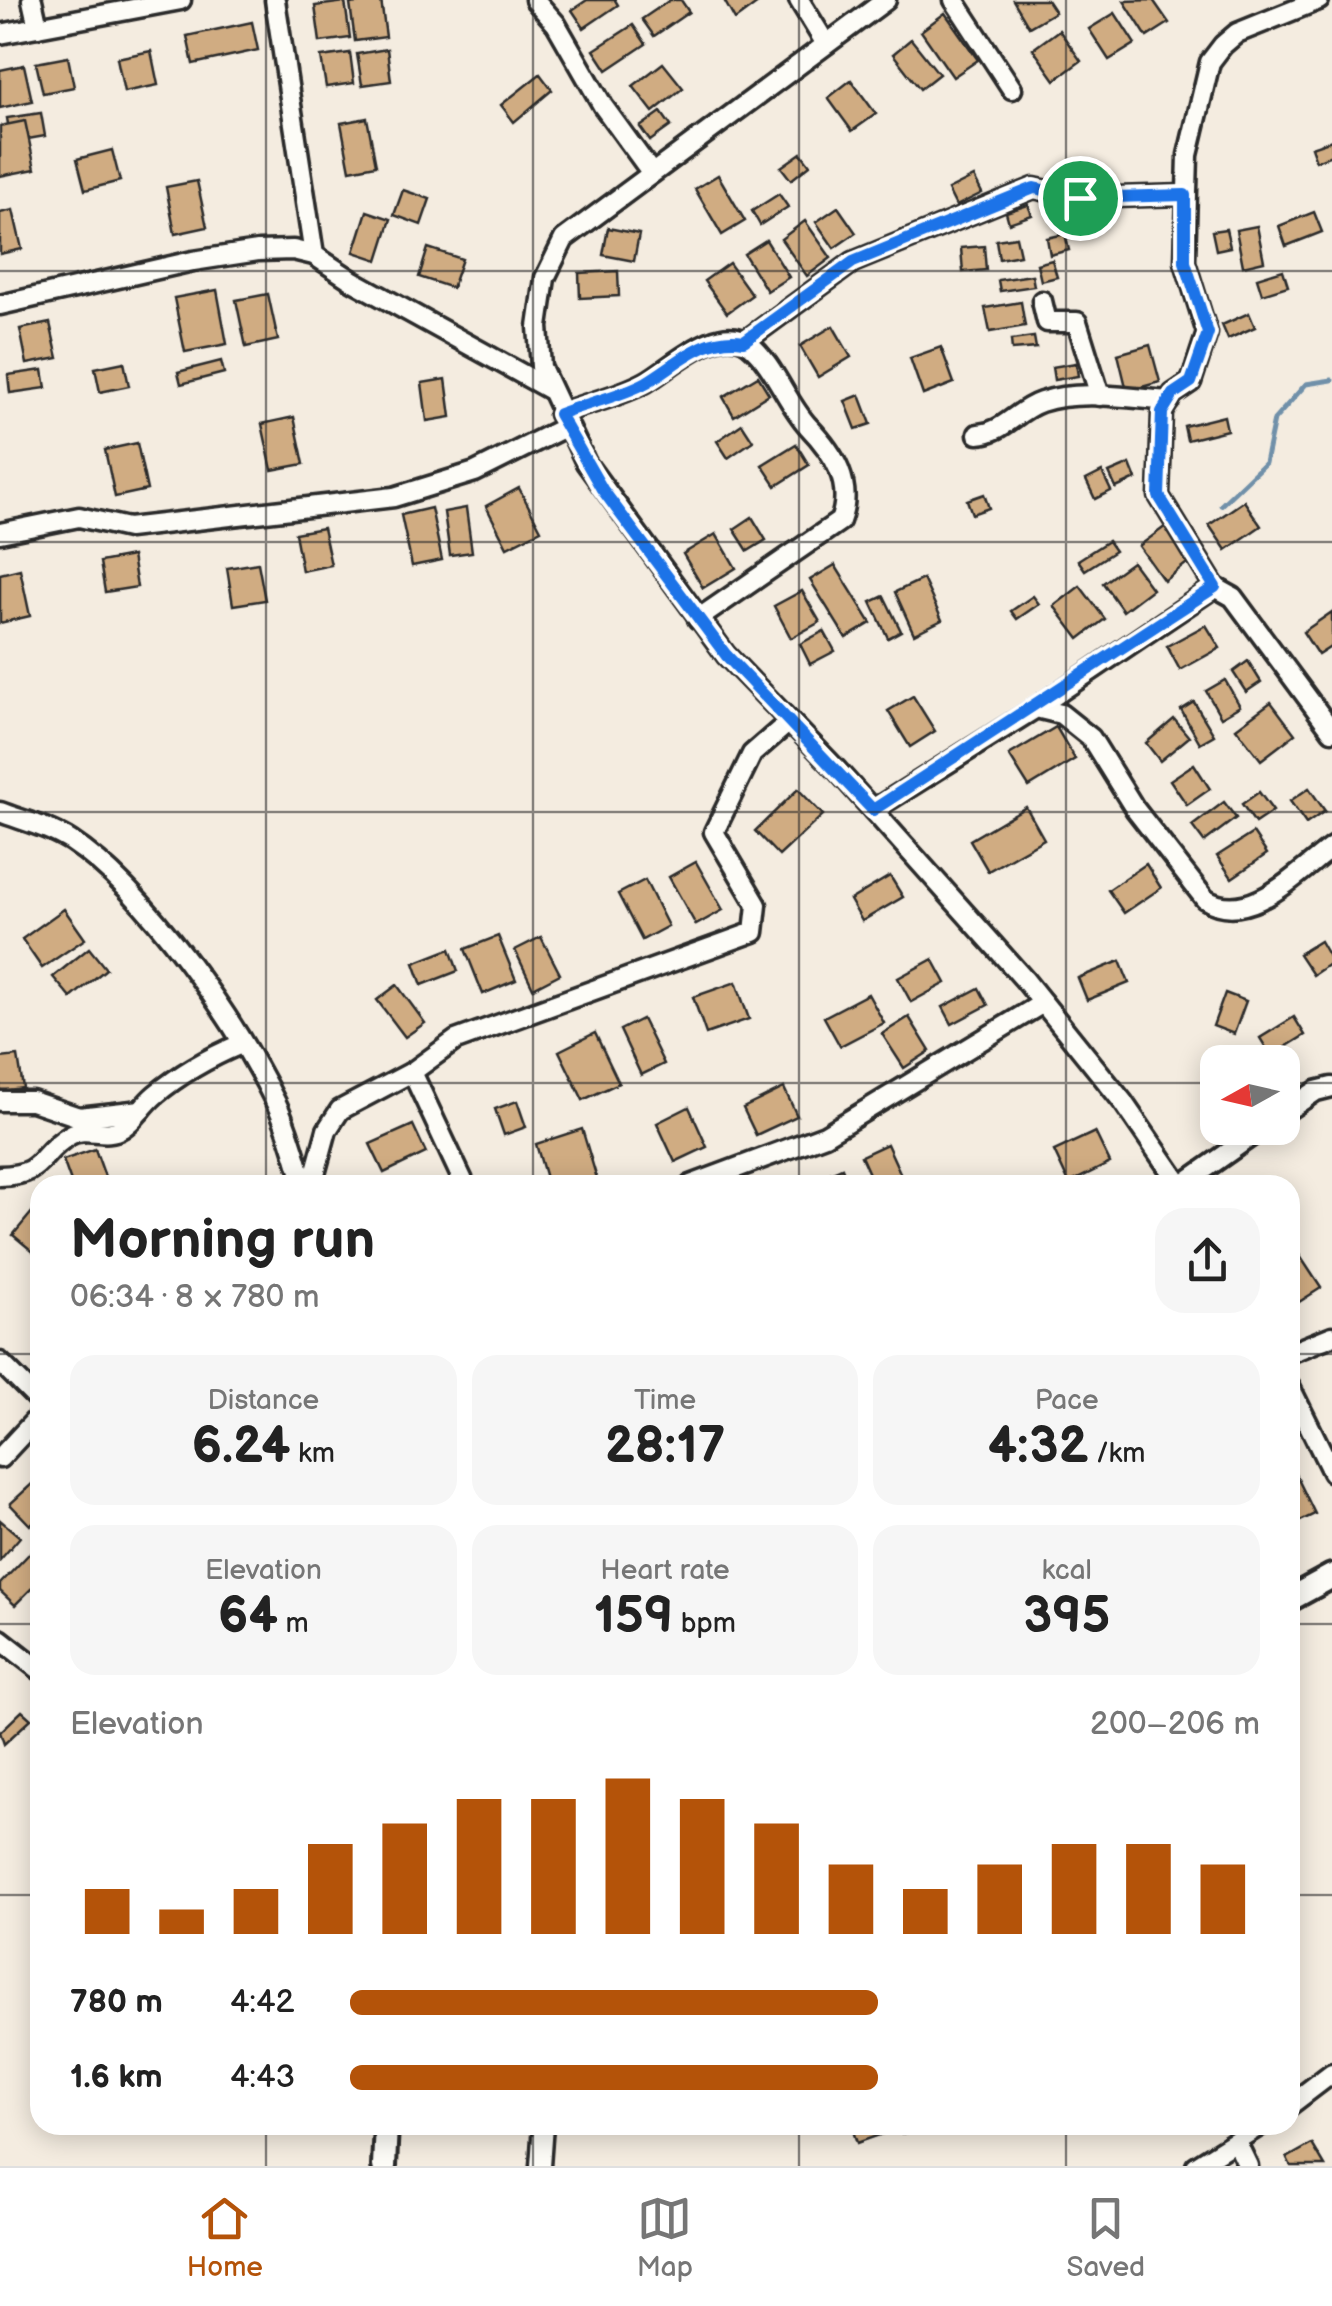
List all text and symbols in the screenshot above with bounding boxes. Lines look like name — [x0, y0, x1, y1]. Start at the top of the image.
pin — [1038, 156, 1123, 241]
icon: arrive — [1053, 171, 1108, 226]
north arrow — [1200, 1045, 1300, 1145]
map controls — [1200, 1045, 1300, 1145]
text: Morning run — [70, 1207, 375, 1274]
button: share — [1155, 1208, 1260, 1313]
text: 06:34 · 8 × 780 m — [70, 1278, 320, 1317]
text: Distance — [207, 1384, 319, 1417]
text: Time — [634, 1384, 696, 1417]
text: Pace — [1035, 1384, 1099, 1417]
text: 6.24 — [192, 1417, 290, 1477]
text: 28:17 — [605, 1417, 725, 1477]
text: 4:32 — [988, 1417, 1088, 1477]
text: km — [290, 1437, 335, 1470]
text: /km — [1088, 1437, 1146, 1470]
text: Elevation — [205, 1554, 322, 1587]
text: Heart rate — [600, 1554, 730, 1587]
text: kcal — [1042, 1554, 1092, 1587]
text: 64 — [218, 1587, 278, 1647]
text: 159 — [594, 1587, 673, 1647]
text: 395 — [1023, 1587, 1110, 1647]
text: m — [278, 1607, 309, 1640]
text: bpm — [673, 1607, 736, 1640]
text: Elevation — [70, 1705, 203, 1744]
text: 200–206 m — [1090, 1705, 1260, 1744]
text: 780 m — [70, 1983, 163, 2022]
text: 4:42 — [230, 1983, 294, 2022]
text: 1.6 km — [70, 2058, 163, 2097]
text: 4:43 — [230, 2058, 295, 2097]
tab: Home — [187, 2191, 263, 2284]
tab: Map — [637, 2191, 693, 2284]
tab: Saved — [1067, 2191, 1145, 2284]

